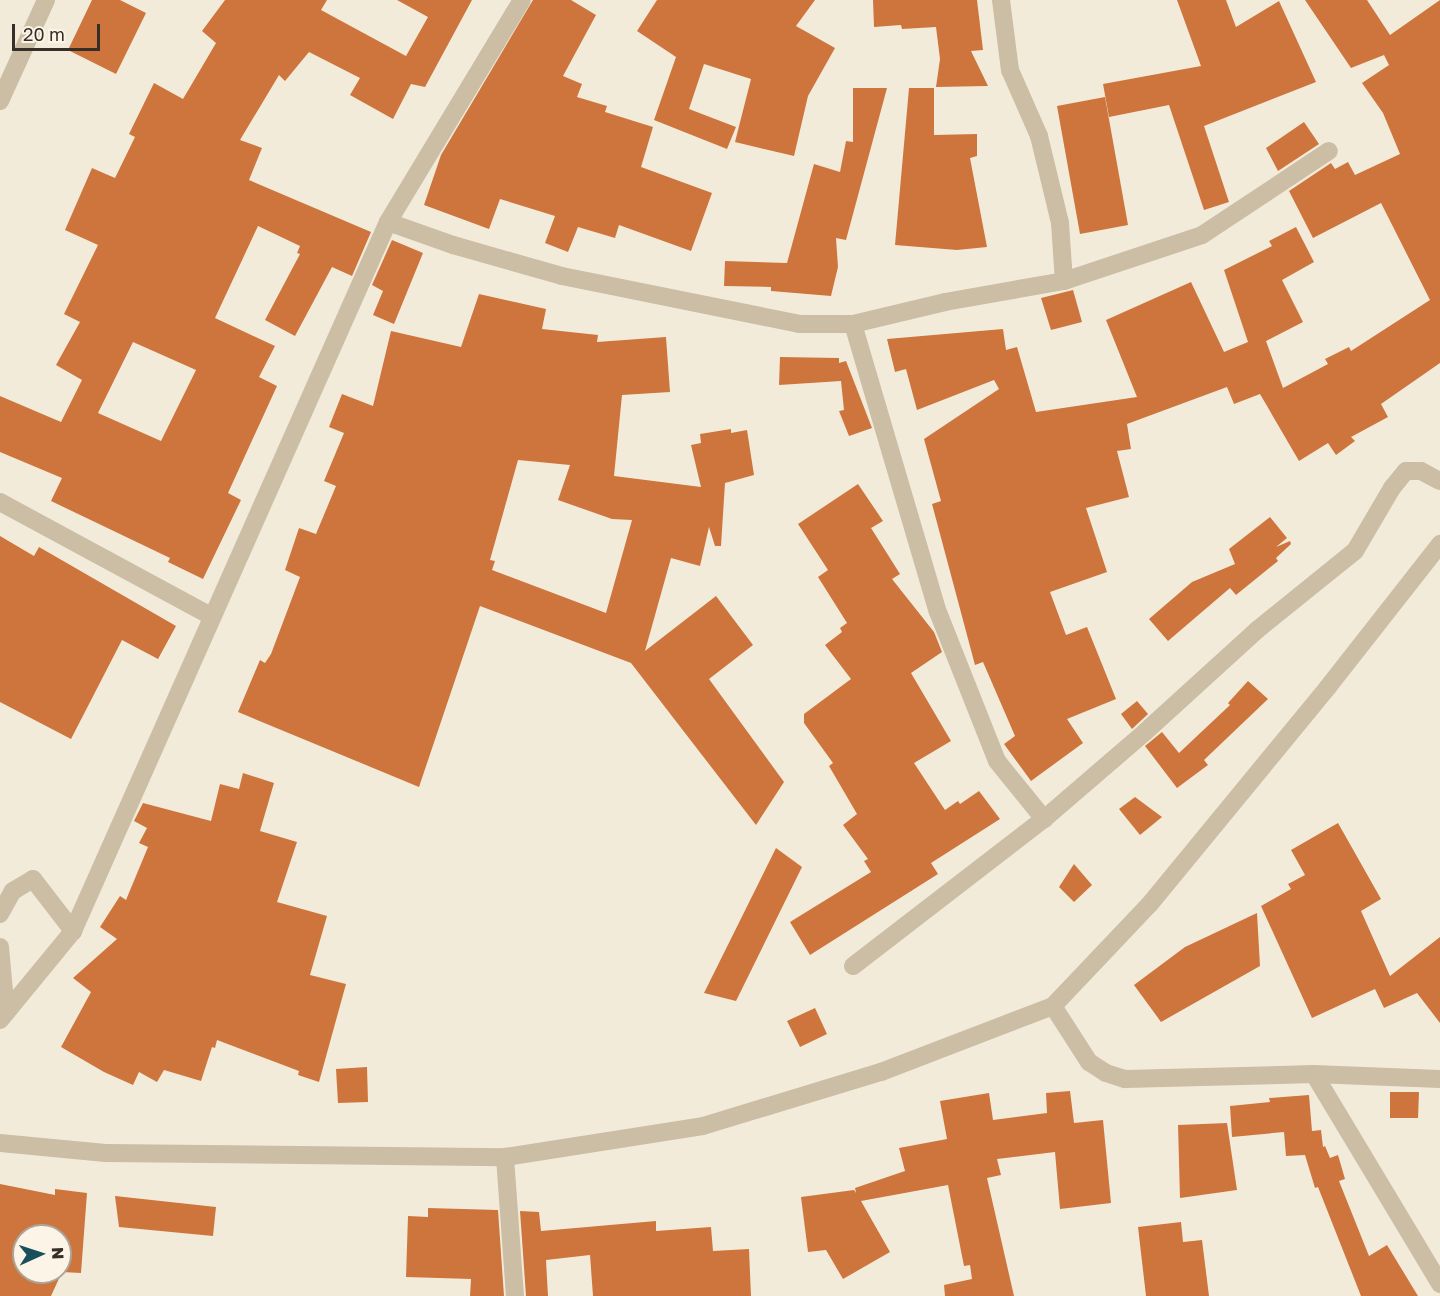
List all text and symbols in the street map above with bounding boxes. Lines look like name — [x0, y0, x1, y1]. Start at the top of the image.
scale bar — [15, 12, 104, 50]
text: 20 m — [23, 23, 65, 45]
north arrow — [12, 1224, 72, 1284]
text: N — [48, 1247, 68, 1260]

